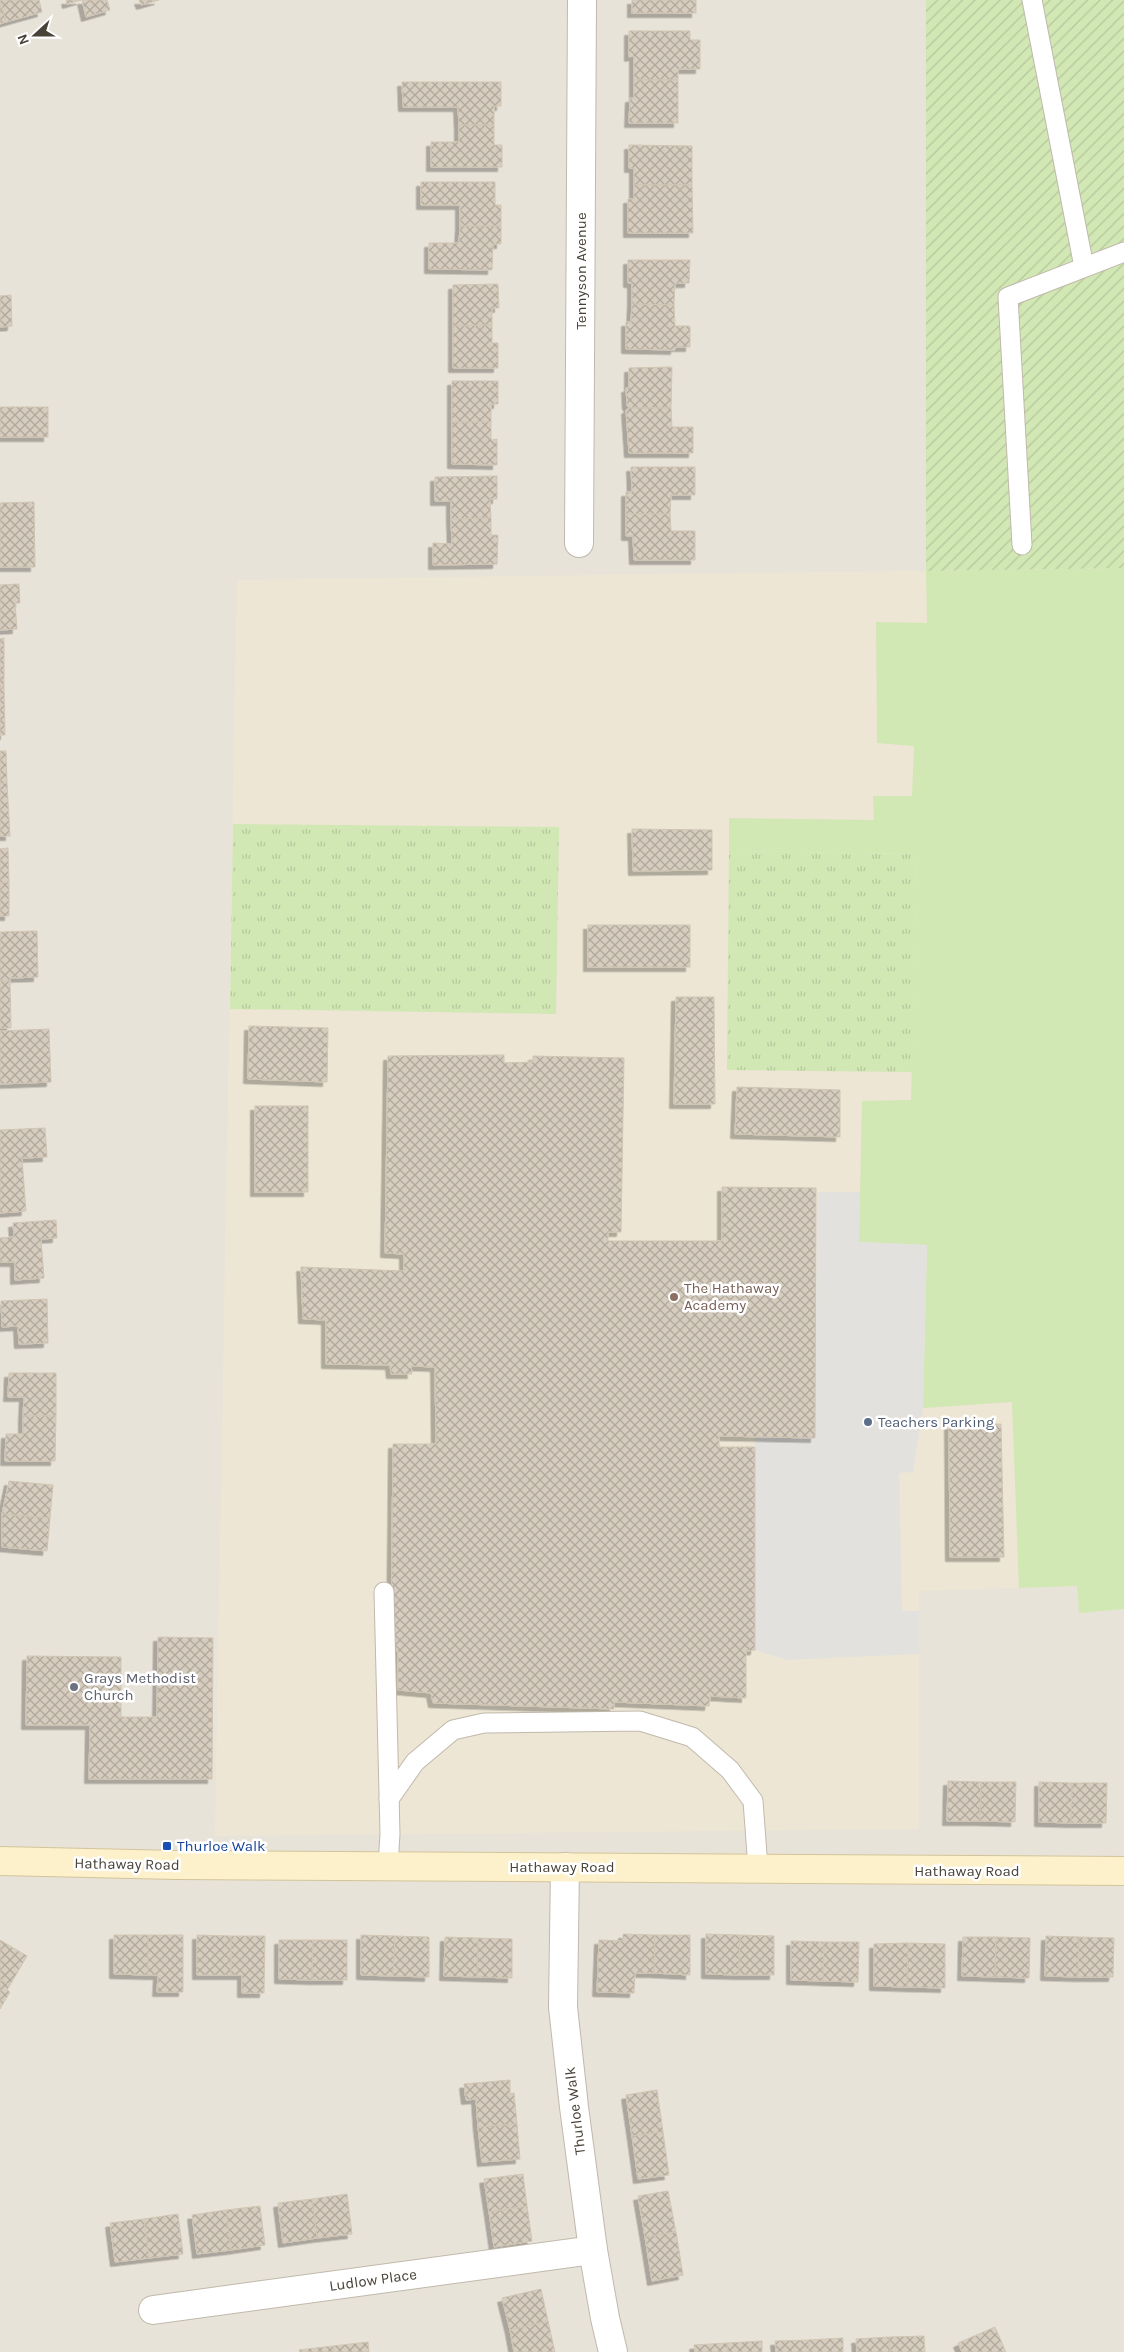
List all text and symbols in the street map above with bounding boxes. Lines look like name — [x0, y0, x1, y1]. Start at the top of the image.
north arrow — [10, 10, 60, 60]
text: N — [14, 32, 33, 47]
street label: Tennyson Avenue — [572, 212, 590, 330]
place label: The Hathaway Academy — [684, 1279, 779, 1314]
marker: The Hathaway Academy — [668, 1291, 680, 1303]
place label: Teachers Parking — [878, 1413, 995, 1431]
marker: Teachers Parking — [862, 1416, 874, 1428]
place label: Grays Methodist Church — [84, 1669, 196, 1704]
marker: Grays Methodist Church — [68, 1681, 80, 1693]
place label: Thurloe Walk — [177, 1837, 266, 1855]
marker: Thurloe Walk — [161, 1840, 173, 1852]
street label: Hathaway Road — [74, 1854, 180, 1874]
street label: Hathaway Road — [509, 1858, 615, 1876]
street label: Hathaway Road — [914, 1862, 1020, 1880]
street label: Thurloe Walk — [561, 2066, 589, 2156]
street label: Ludlow Place — [328, 2265, 418, 2295]

